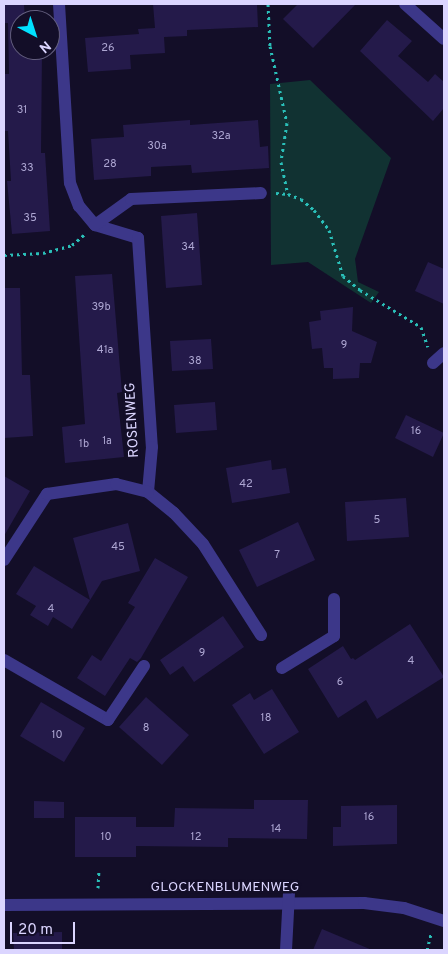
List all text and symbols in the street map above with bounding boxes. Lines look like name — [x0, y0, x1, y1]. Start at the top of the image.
north arrow — [10, 10, 60, 60]
text: N — [35, 36, 54, 56]
house number: 26 — [101, 41, 115, 55]
house number: 31 — [17, 103, 27, 117]
house number: 32a — [212, 129, 230, 143]
house number: 30a — [147, 139, 167, 153]
house number: 28 — [103, 157, 117, 171]
house number: 33 — [20, 161, 34, 175]
house number: 35 — [23, 211, 37, 225]
house number: 34 — [181, 240, 195, 254]
house number: 39b — [91, 300, 111, 314]
house number: 9 — [341, 338, 347, 352]
house number: 41a — [97, 343, 113, 357]
house number: 38 — [188, 354, 202, 368]
street label: ROSENWEG — [123, 382, 143, 458]
house number: 16 — [411, 424, 421, 438]
house number: 1a — [102, 434, 112, 448]
house number: 1b — [79, 437, 89, 451]
house number: 42 — [239, 477, 253, 491]
house number: 5 — [374, 513, 380, 527]
house number: 45 — [111, 540, 125, 554]
house number: 7 — [274, 548, 280, 562]
house number: 4 — [48, 602, 54, 616]
house number: 9 — [199, 646, 205, 660]
house number: 4 — [408, 654, 414, 668]
house number: 6 — [337, 675, 343, 689]
house number: 18 — [261, 711, 271, 725]
house number: 8 — [143, 721, 149, 735]
house number: 10 — [51, 728, 63, 742]
house number: 16 — [364, 810, 374, 824]
house number: 14 — [271, 822, 281, 836]
house number: 10 — [100, 830, 112, 844]
house number: 12 — [191, 830, 201, 844]
street label: GLOCKENBLUMENWEG — [151, 880, 299, 896]
scale bar — [12, 912, 78, 944]
text: 20 m — [18, 921, 53, 940]

